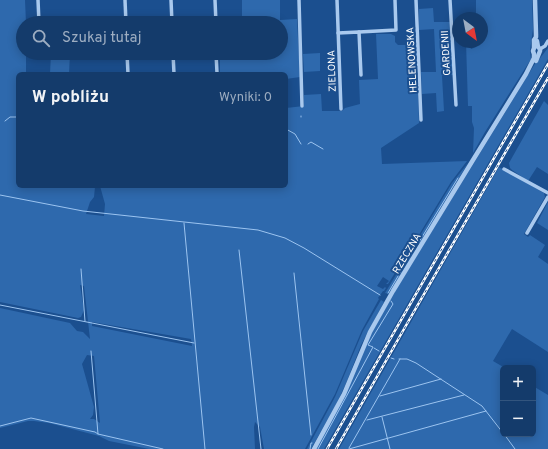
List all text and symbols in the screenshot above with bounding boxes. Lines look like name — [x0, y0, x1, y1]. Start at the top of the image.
north arrow — [452, 12, 488, 48]
search box — [16, 16, 288, 60]
street label: HELENOWSKA — [404, 26, 421, 93]
icon: search — [30, 27, 52, 49]
text: Szukaj tutaj — [62, 29, 142, 48]
street label: GARDENII — [439, 30, 454, 76]
street label: ZIELONA — [325, 50, 340, 92]
text: W pobliżu — [32, 87, 109, 109]
text: Wyniki: 0 — [219, 90, 272, 106]
street label: RZECZNA — [390, 231, 425, 276]
map controls — [500, 365, 536, 437]
button: + — [500, 365, 536, 401]
button: − — [500, 401, 536, 437]

